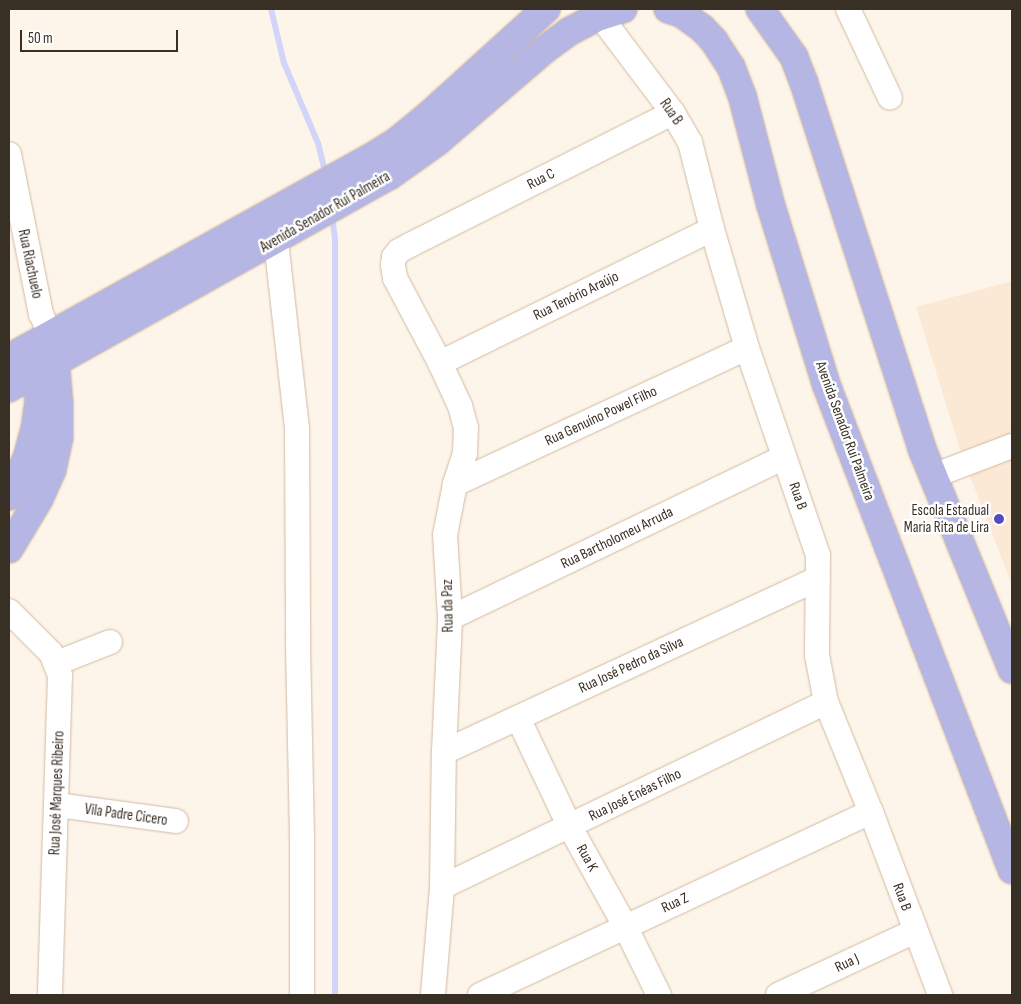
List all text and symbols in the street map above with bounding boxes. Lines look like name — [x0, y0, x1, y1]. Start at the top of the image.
scale bar — [22, 20, 180, 52]
text: 50 m — [28, 29, 53, 48]
street label: Rua B — [656, 95, 686, 129]
street label: Rua C — [524, 164, 558, 194]
street label: Avenida Senador Rui Palmeira — [257, 168, 393, 256]
street label: Rua Riachuelo — [14, 228, 46, 300]
street label: Rua Tenório Araújo — [530, 268, 622, 324]
street label: Avenida Senador Rui Palmeira — [811, 359, 879, 503]
street label: Rua Genuíno Powel Filho — [542, 382, 660, 450]
street label: Rua B — [785, 480, 811, 512]
place label: Escola Estadual Maria Rita de Lira — [904, 501, 989, 536]
street label: Rua Bartholomeu Arruda — [558, 503, 676, 573]
marker: Escola Estadual Maria Rita de Lira — [993, 513, 1005, 525]
street label: Rua da Paz — [439, 579, 457, 633]
street label: Rua José Pedro da Silva — [576, 633, 686, 697]
street label: Rua José Marques Ribeiro — [46, 730, 68, 856]
street label: Rua José Enéas Filho — [586, 765, 684, 825]
street label: Vila Padre Cicero — [83, 800, 169, 830]
street label: Rua K — [572, 841, 602, 875]
street label: Rua B — [889, 881, 915, 913]
street label: Rua Z — [659, 889, 691, 917]
street label: Rua J — [832, 950, 862, 976]

